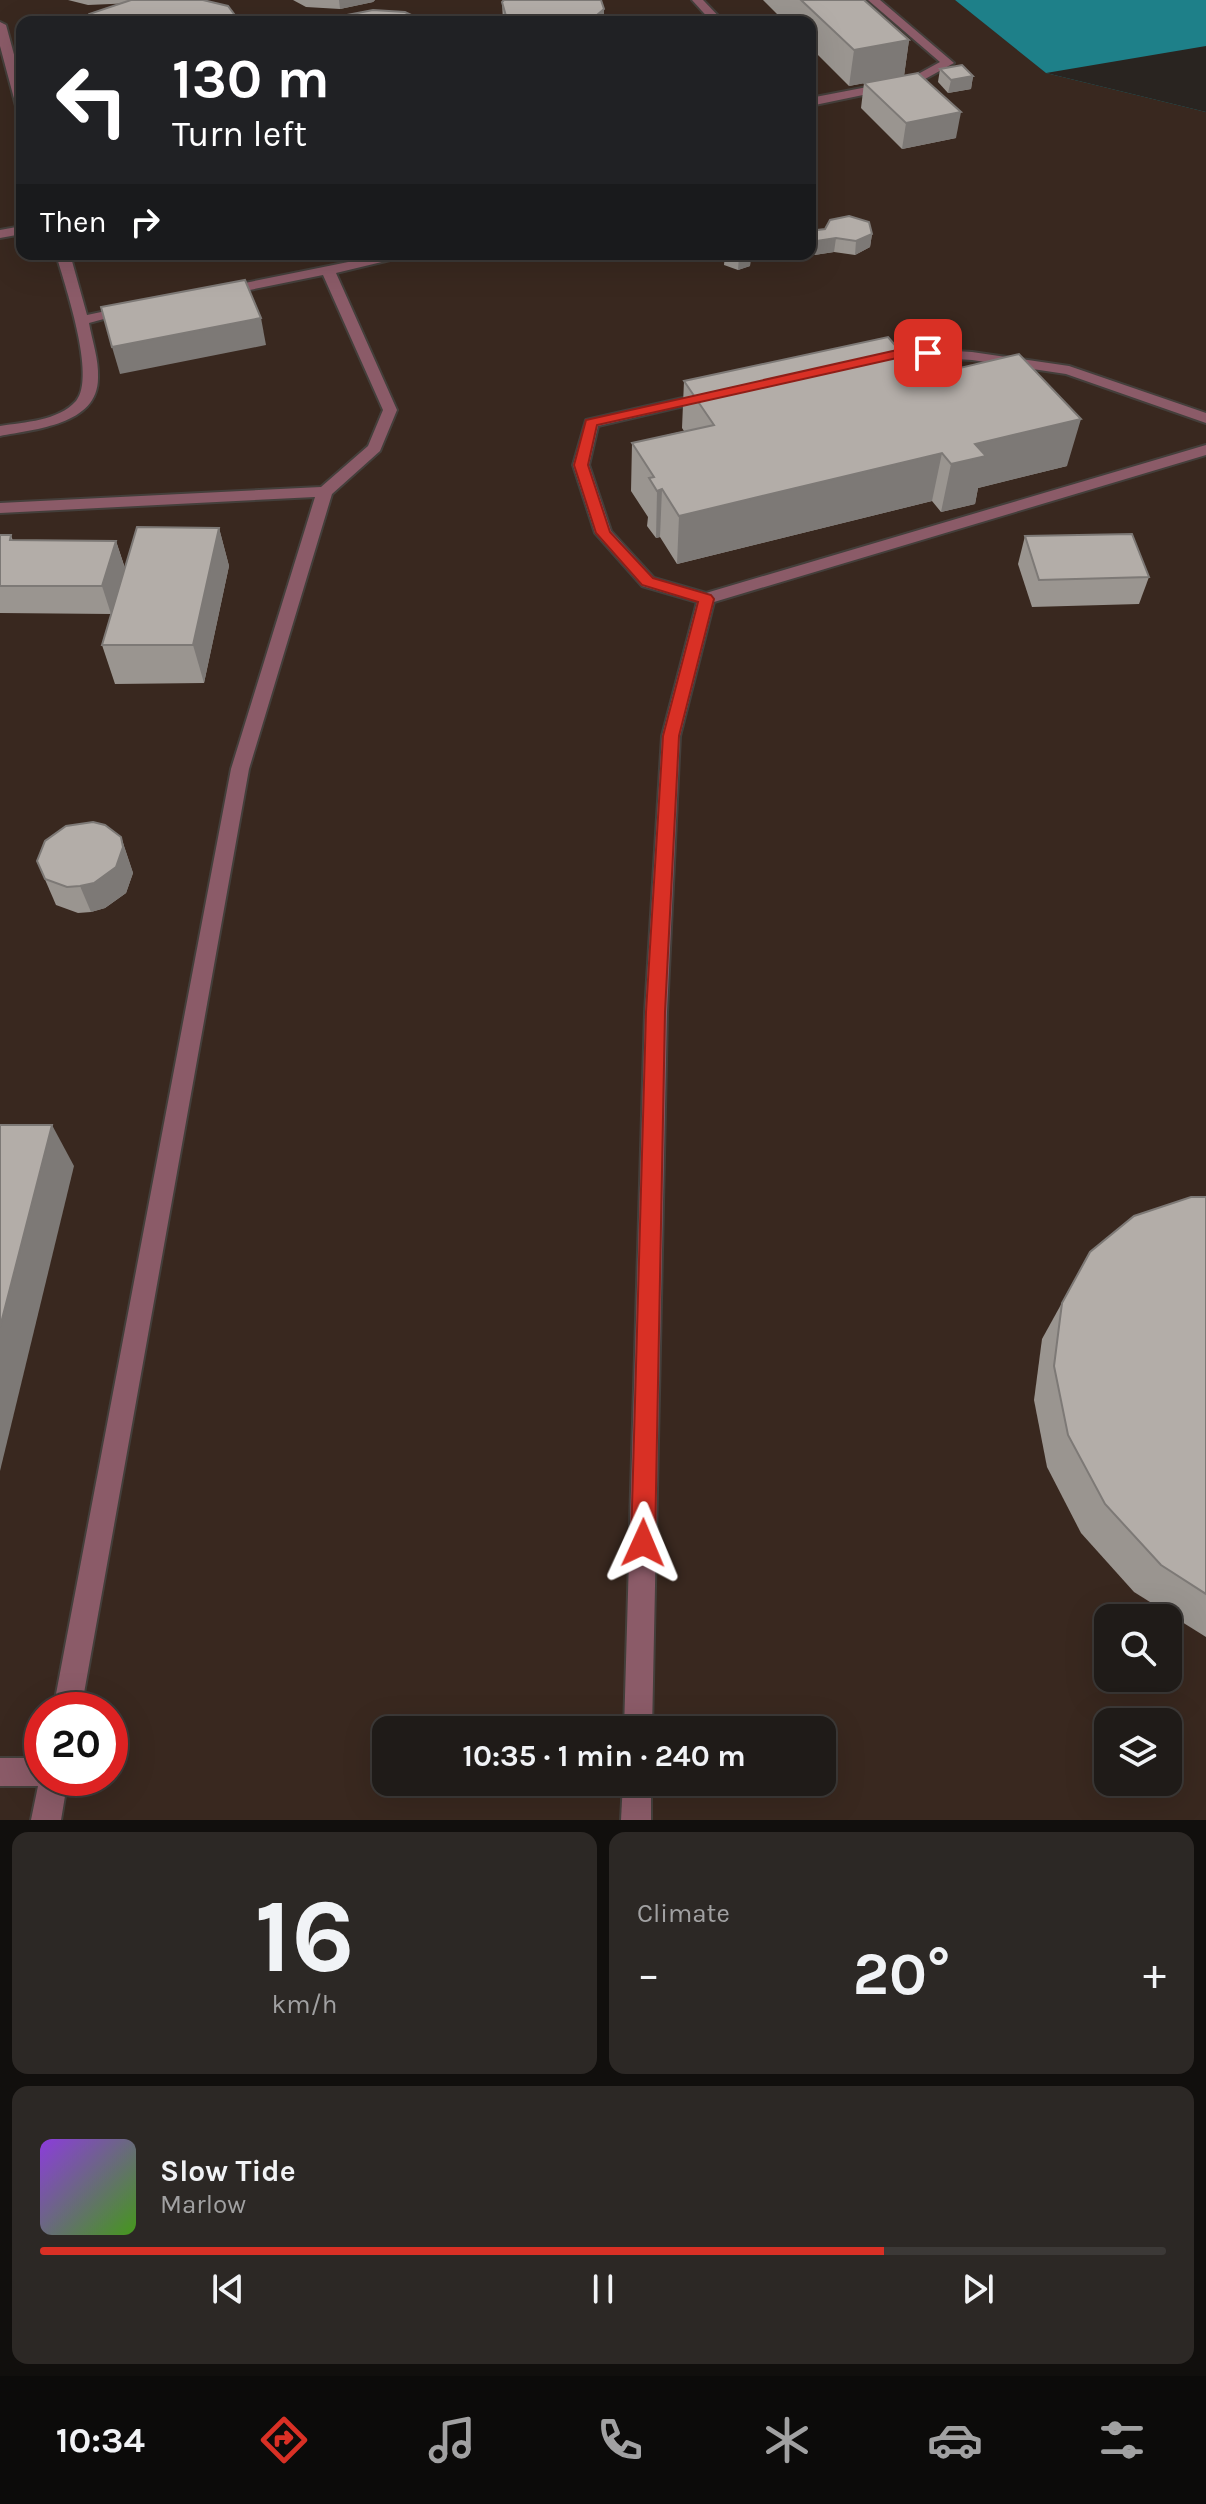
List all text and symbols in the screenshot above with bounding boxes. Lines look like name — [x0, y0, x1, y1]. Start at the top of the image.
text: 130 m — [172, 46, 330, 111]
icon: left — [40, 48, 144, 152]
text: Turn left — [172, 113, 307, 155]
icon: right — [123, 200, 167, 244]
text: Then — [40, 204, 107, 240]
pin — [894, 319, 962, 387]
icon: arrive — [906, 331, 950, 375]
position arrow — [601, 1501, 685, 1585]
map controls — [1094, 1604, 1182, 1796]
button: search — [1094, 1604, 1182, 1692]
speed limit sign: 20 — [24, 1692, 128, 1796]
button: layers — [1094, 1708, 1182, 1796]
text: 10:35 · 1 min · 240 m — [462, 1738, 746, 1774]
text: 16 — [254, 1876, 355, 1997]
text: Climate — [637, 1898, 730, 1929]
text: 20° — [853, 1939, 950, 2009]
text: − — [637, 1949, 660, 2000]
text: + — [1143, 1949, 1166, 2000]
text: km/h — [272, 1989, 337, 2020]
text: Slow Tide — [160, 2153, 296, 2189]
text: Marlow — [160, 2189, 246, 2220]
icon: previous — [206, 2267, 250, 2311]
icon: pause — [581, 2267, 625, 2311]
icon: next — [956, 2267, 1000, 2311]
icon: directions — [256, 2412, 312, 2468]
icon: music — [424, 2412, 480, 2468]
icon: phone — [592, 2412, 648, 2468]
icon: climate — [759, 2412, 815, 2468]
icon: car — [927, 2412, 983, 2468]
icon: filters — [1094, 2412, 1150, 2468]
text: 10:34 — [56, 2419, 145, 2461]

